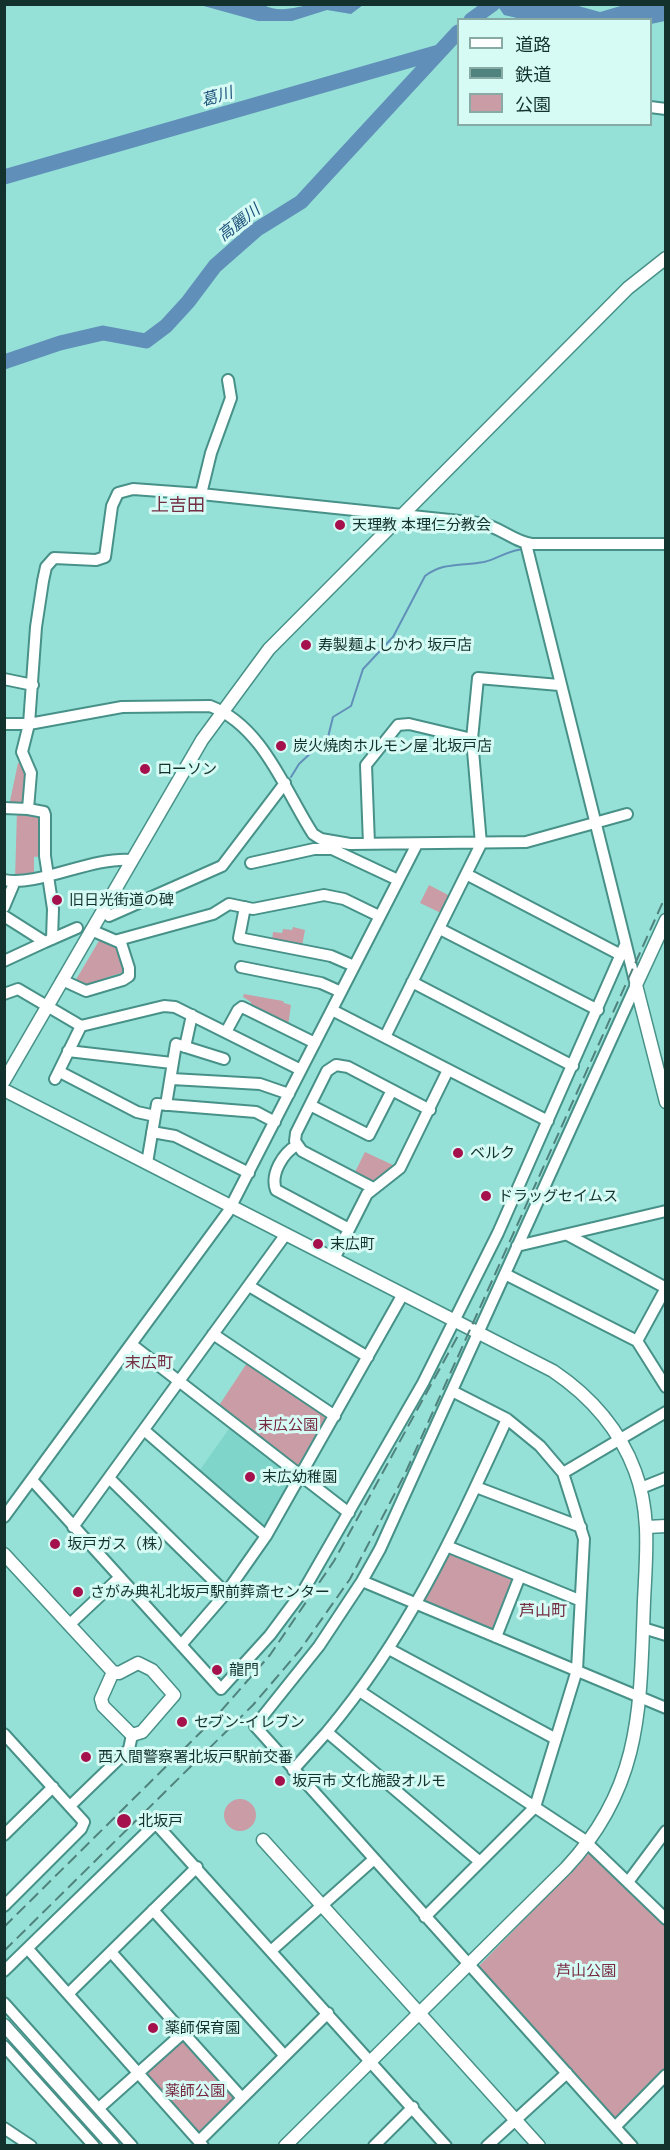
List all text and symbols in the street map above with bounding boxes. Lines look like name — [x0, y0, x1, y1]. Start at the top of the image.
legend — [457, 18, 652, 126]
text: 道路 — [515, 33, 551, 56]
text: 鉄道 — [515, 63, 551, 86]
water label: 葛川 — [199, 83, 235, 111]
text: 公園 — [515, 93, 551, 116]
water label: 高麗川 — [214, 201, 264, 245]
district label: 上吉田 — [151, 495, 205, 517]
place label: 天理教 本理仁分教会 — [352, 516, 491, 534]
marker: 天理教 本理仁分教会 — [333, 518, 347, 532]
place label: 寿製麺よしかわ 坂戸店 — [318, 636, 472, 654]
marker: 寿製麺よしかわ 坂戸店 — [299, 638, 313, 652]
place label: 炭火焼肉ホルモン屋 北坂戸店 — [293, 737, 492, 755]
marker: 炭火焼肉ホルモン屋 北坂戸店 — [274, 739, 288, 753]
place label: ローソン — [157, 760, 217, 778]
marker: ローソン — [138, 762, 152, 776]
place label: 旧日光街道の碑 — [69, 891, 174, 909]
marker: 旧日光街道の碑 — [50, 893, 64, 907]
place label: ベルク — [470, 1144, 515, 1162]
marker: ベルク — [451, 1146, 465, 1160]
place label: ドラッグセイムス — [498, 1187, 618, 1205]
marker: ドラッグセイムス — [479, 1189, 493, 1203]
place label: 末広町 — [330, 1235, 375, 1253]
marker: 末広町 — [311, 1237, 325, 1251]
district label: 末広町 — [125, 1353, 173, 1373]
park label: 末広公園 — [258, 1416, 318, 1434]
place label: 末広幼稚園 — [262, 1468, 337, 1486]
marker: 末広幼稚園 — [243, 1470, 257, 1484]
place label: 坂戸ガス（株） — [67, 1535, 172, 1553]
marker: 坂戸ガス（株） — [48, 1537, 62, 1551]
place label: さがみ典礼北坂戸駅前葬斎センター — [90, 1583, 330, 1601]
marker: さがみ典礼北坂戸駅前葬斎センター — [71, 1585, 85, 1599]
district label: 芦山町 — [519, 1601, 567, 1621]
place label: 龍門 — [229, 1661, 259, 1679]
marker: 龍門 — [210, 1663, 224, 1677]
place label: セブン-イレブン — [194, 1713, 305, 1731]
marker: セブン-イレブン — [175, 1715, 189, 1729]
place label: 西入間警察署北坂戸駅前交番 — [98, 1748, 293, 1766]
marker: 西入間警察署北坂戸駅前交番 — [79, 1750, 93, 1764]
place label: 坂戸市 文化施設オルモ — [292, 1772, 446, 1790]
marker: 坂戸市 文化施設オルモ — [273, 1774, 287, 1788]
marker: 北坂戸 — [115, 1812, 133, 1830]
place label: 北坂戸 — [138, 1812, 183, 1830]
park label: 芦山公園 — [556, 1962, 616, 1980]
place label: 薬師保育園 — [165, 2019, 240, 2037]
marker: 薬師保育園 — [146, 2021, 160, 2035]
park label: 薬師公園 — [165, 2082, 225, 2100]

